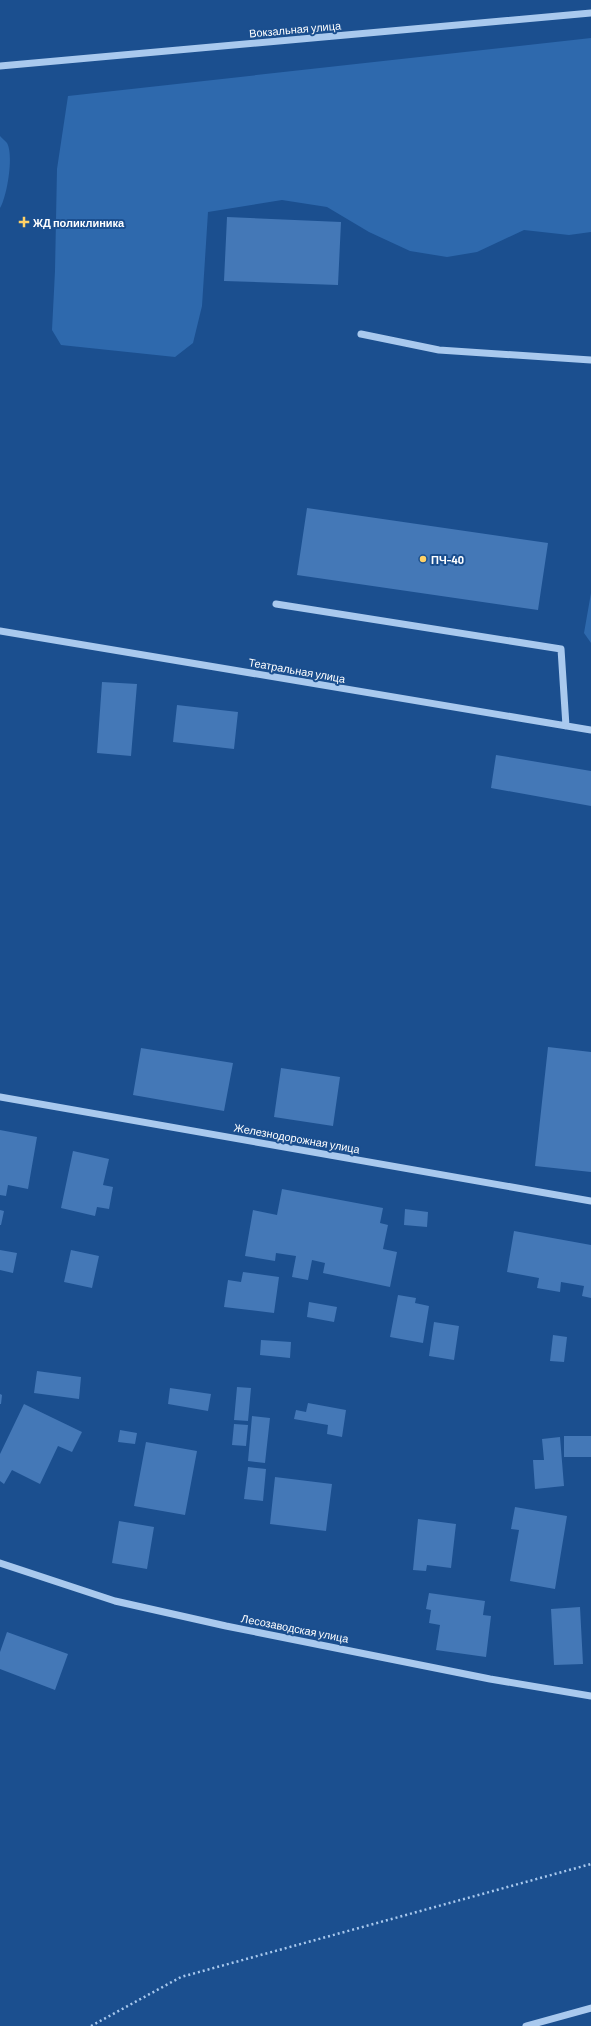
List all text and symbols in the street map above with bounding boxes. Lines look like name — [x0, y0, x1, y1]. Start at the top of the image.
street label: Вокзальная улица — [248, 18, 342, 39]
marker: ЖД поликлиника — [18, 216, 30, 228]
place label: ЖД поликлиника — [32, 216, 125, 229]
place label: ПЧ-40 — [431, 553, 464, 566]
marker: ПЧ-40 — [418, 554, 428, 564]
street label: Театральная улица — [248, 655, 347, 685]
street label: Железнодорожная улица — [233, 1121, 362, 1156]
street label: Лесозаводская улица — [240, 1611, 351, 1645]

